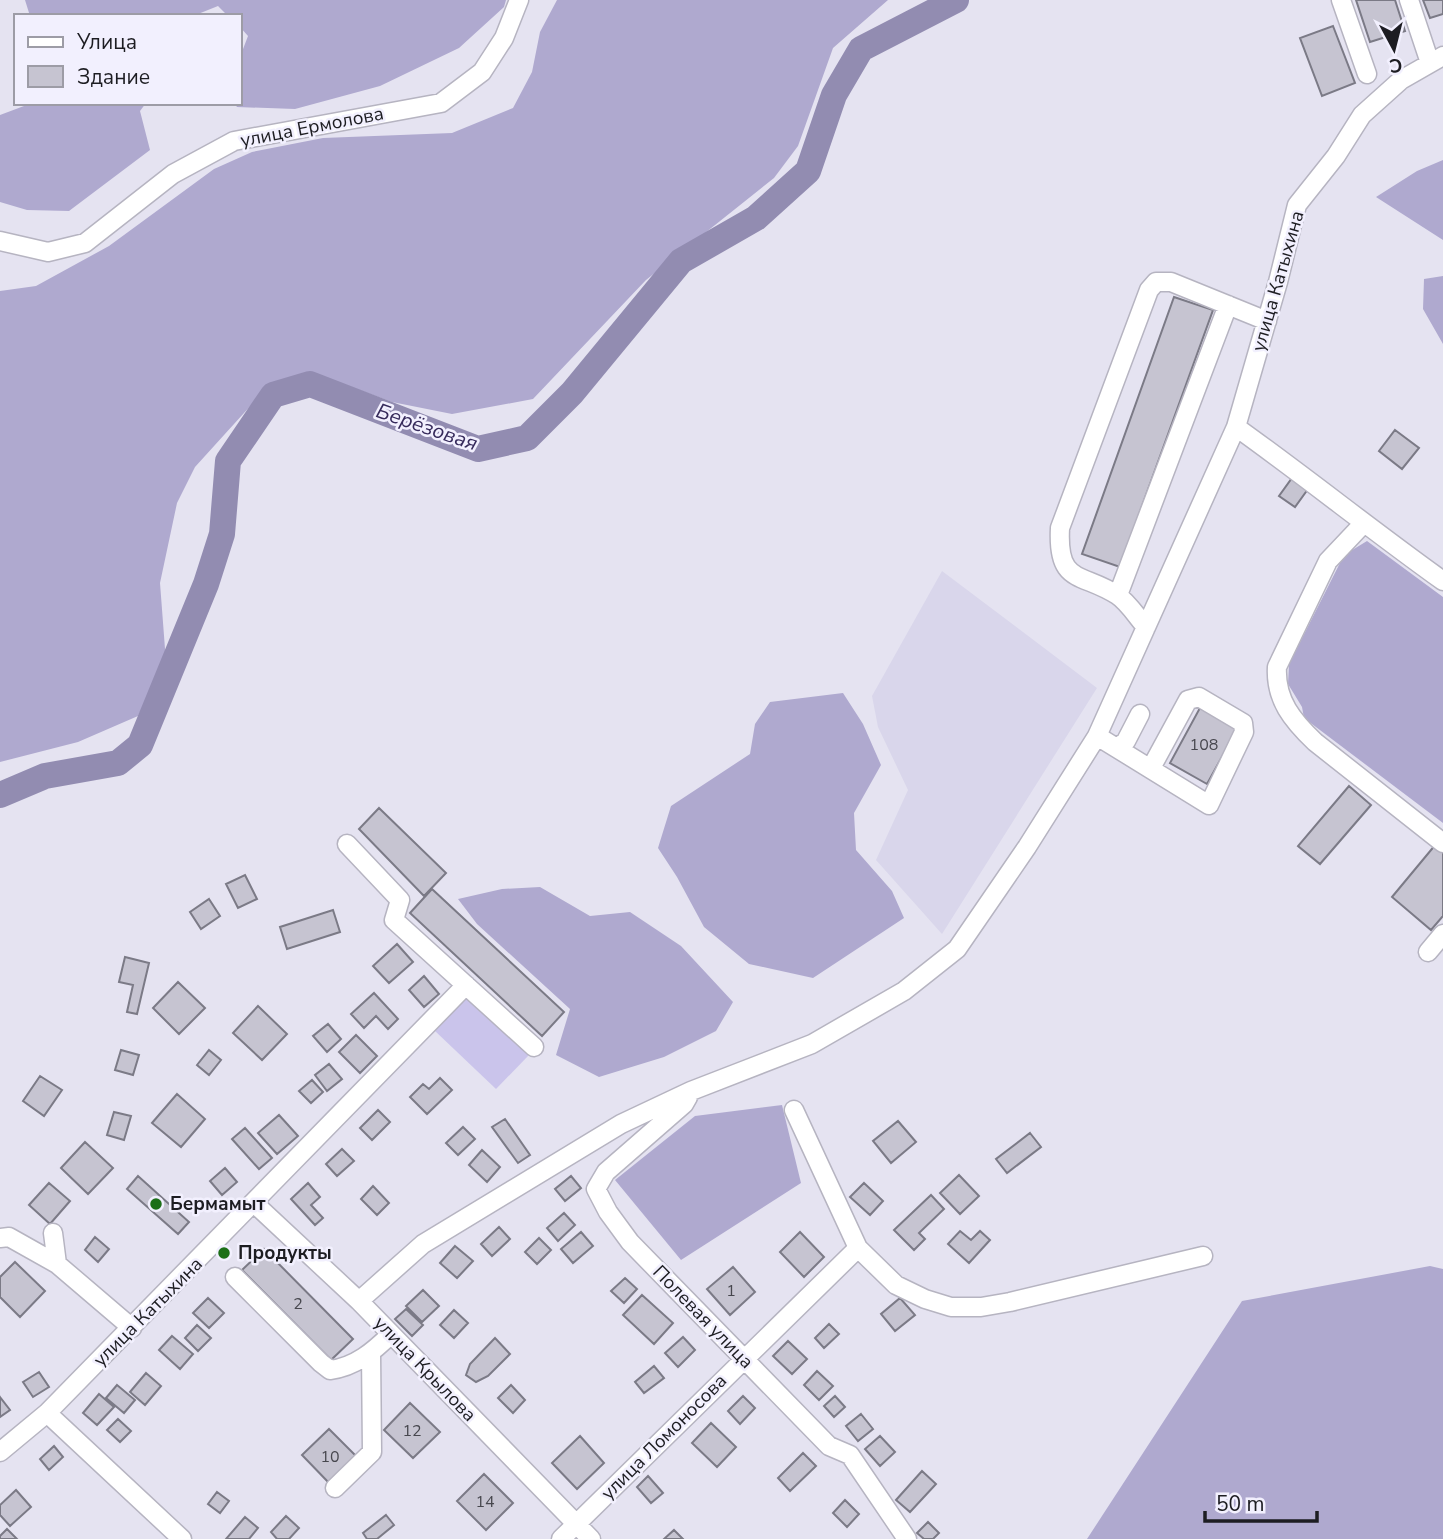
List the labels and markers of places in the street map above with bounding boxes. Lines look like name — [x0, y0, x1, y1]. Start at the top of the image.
place label: Бермамыт — [170, 1191, 265, 1217]
marker: Бермамыт — [148, 1196, 164, 1212]
place label: Продукты — [238, 1240, 332, 1266]
marker: Продукты — [216, 1245, 232, 1261]

